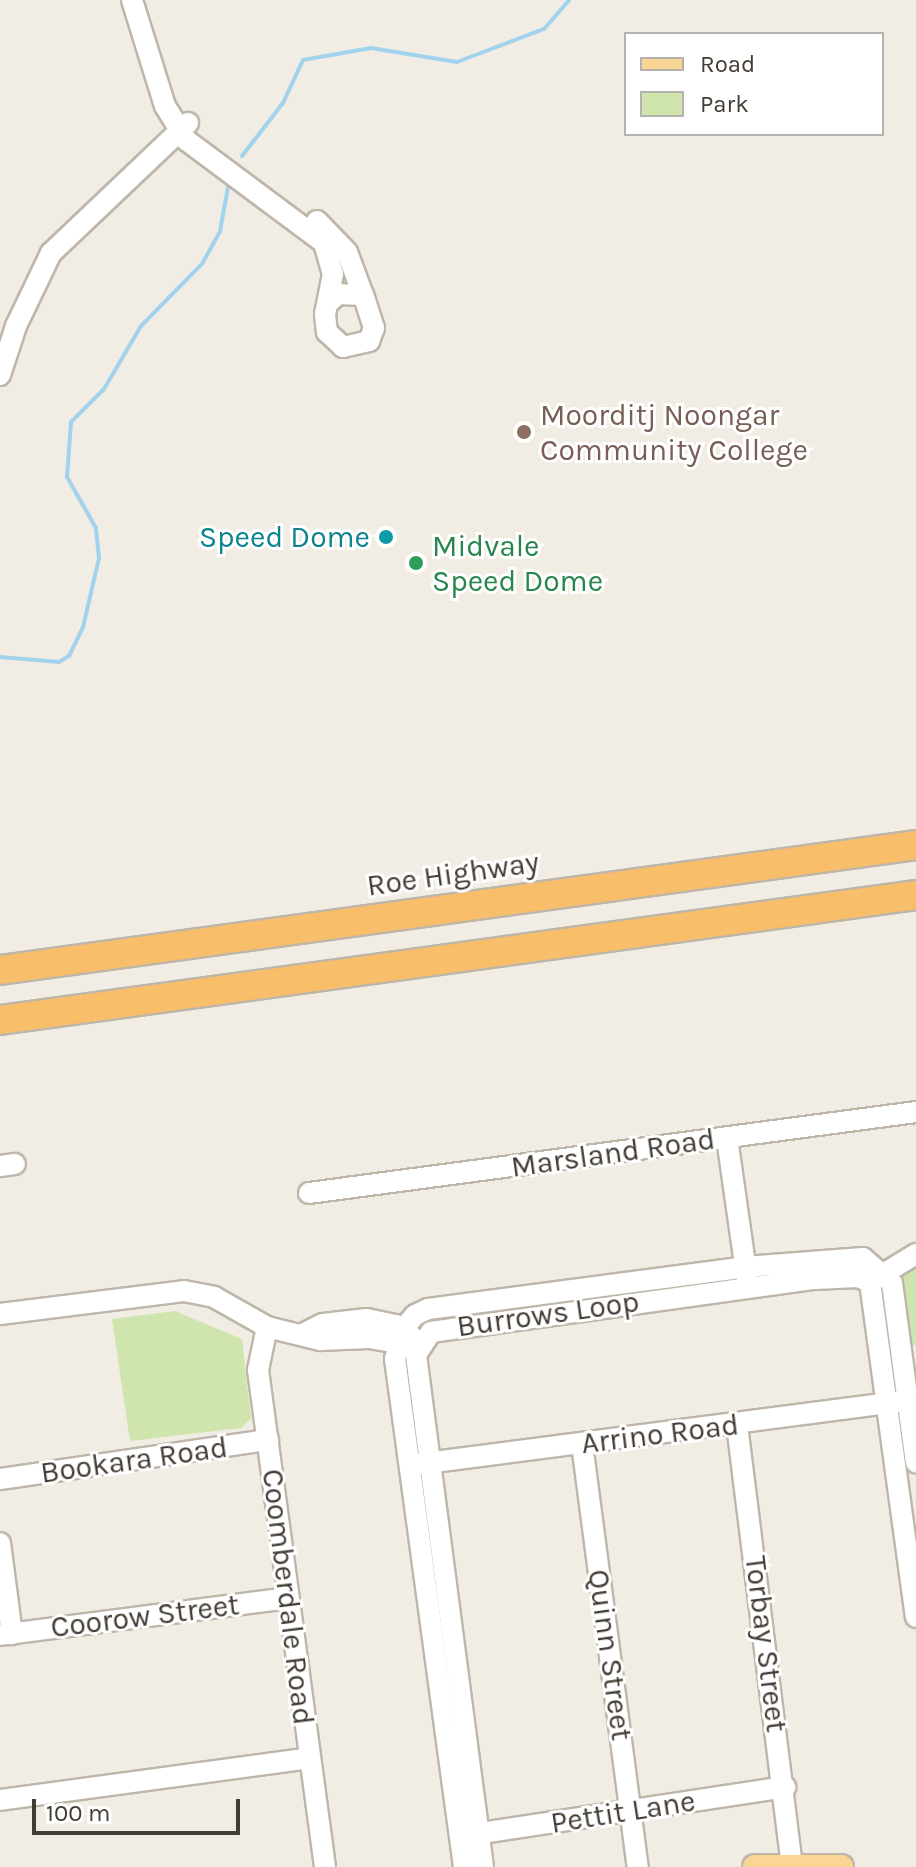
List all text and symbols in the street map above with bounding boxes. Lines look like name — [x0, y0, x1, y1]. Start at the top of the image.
legend — [624, 32, 884, 136]
text: Road — [700, 50, 755, 78]
text: Park — [700, 90, 749, 118]
place label: Moorditj Noongar Community College — [540, 397, 808, 468]
marker: Moorditj Noongar Community College — [515, 423, 533, 441]
place label: Speed Dome — [199, 519, 370, 555]
marker: Speed Dome — [377, 528, 395, 546]
place label: Midvale Speed Dome — [432, 528, 603, 598]
marker: Midvale Speed Dome — [407, 554, 425, 572]
street label: Roe Highway — [365, 844, 541, 904]
street label: Marsland Road — [509, 1121, 717, 1185]
street label: Burrows Loop — [454, 1283, 642, 1345]
street label: Arrino Road — [579, 1406, 741, 1462]
street label: Bookara Road — [38, 1429, 230, 1491]
street label: Coomberdale Road — [254, 1467, 322, 1727]
street label: Torbay Street — [737, 1554, 795, 1734]
street label: Quinn Street — [580, 1567, 640, 1743]
street label: Coorow Street — [49, 1587, 241, 1645]
scale bar — [36, 1783, 244, 1833]
street label: Pettit Lane — [548, 1783, 698, 1841]
text: 100 m — [46, 1799, 111, 1827]

